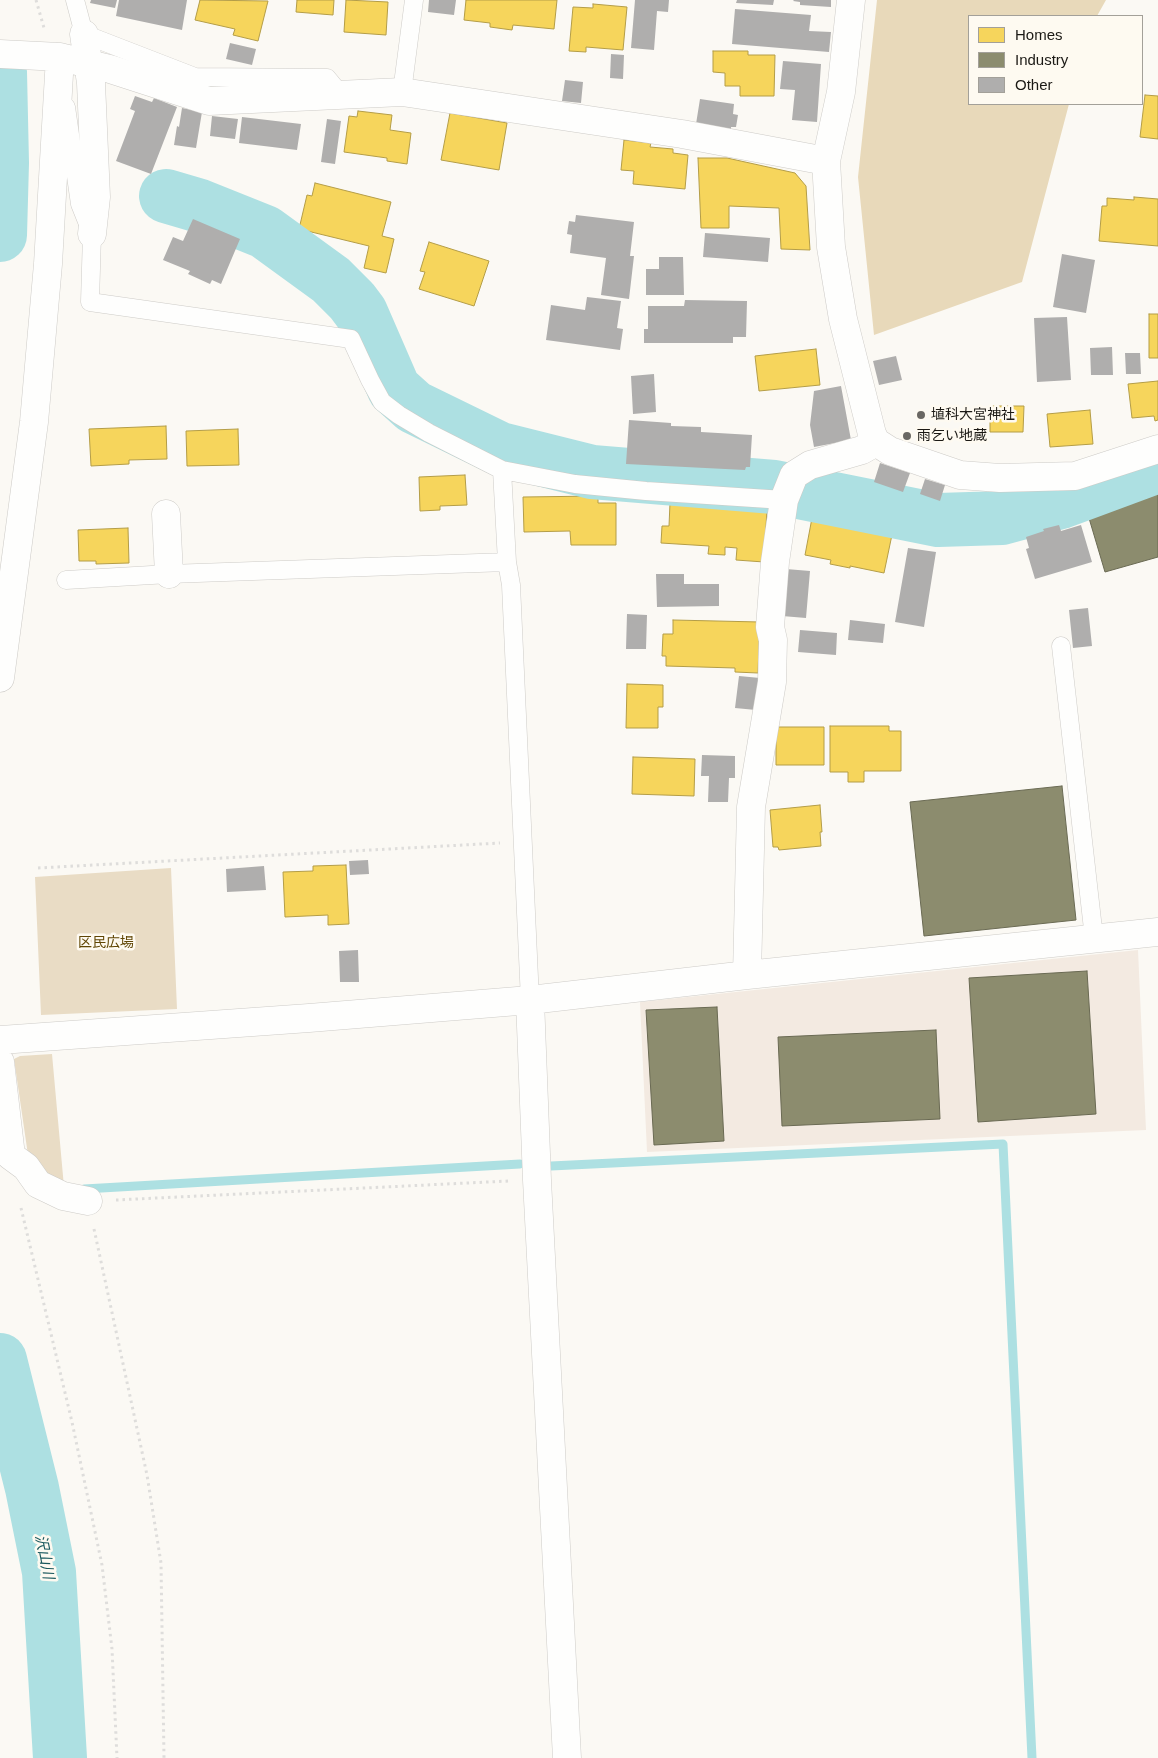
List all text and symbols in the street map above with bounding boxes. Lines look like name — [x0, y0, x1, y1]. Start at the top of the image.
legend — [968, 15, 1143, 105]
text: Homes — [1015, 26, 1063, 43]
text: Industry — [1015, 51, 1068, 68]
text: Other — [1015, 76, 1053, 93]
place label: 埴科大宮神社 — [931, 407, 1015, 423]
marker: 埴科大宮神社 — [915, 409, 927, 421]
place label: 雨乞い地蔵 — [917, 428, 987, 444]
marker: 雨乞い地蔵 — [901, 430, 913, 442]
park label: 区民広場 — [78, 935, 134, 951]
water label: 沢山川 — [31, 1533, 57, 1581]

